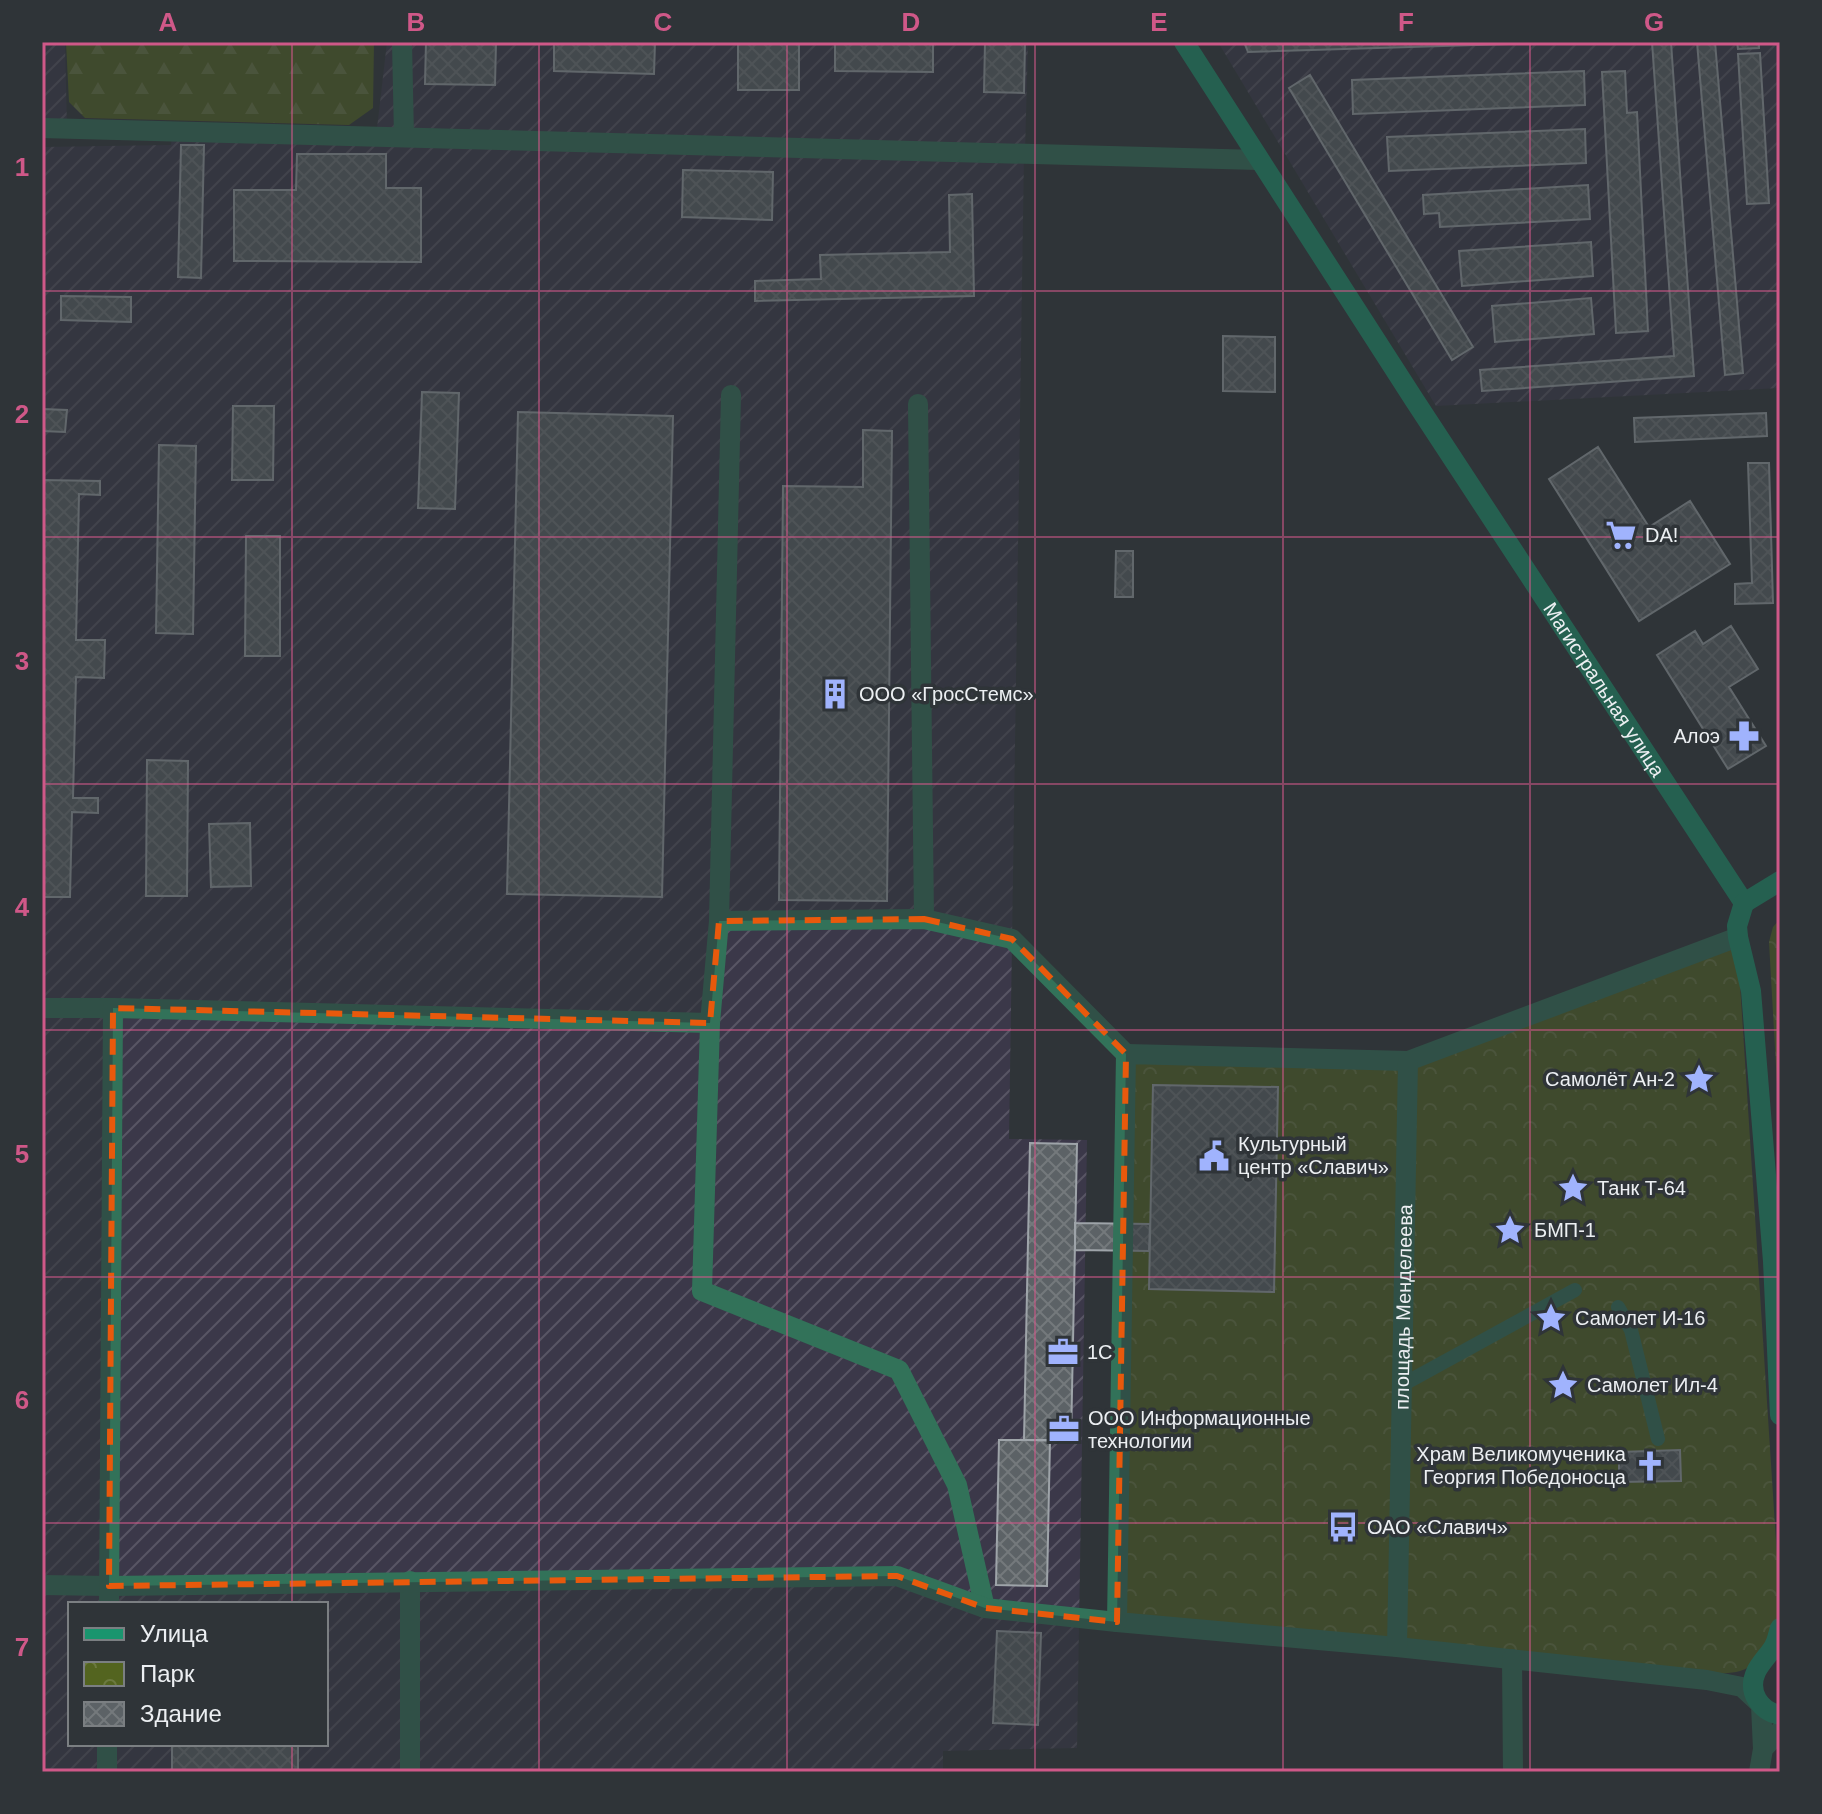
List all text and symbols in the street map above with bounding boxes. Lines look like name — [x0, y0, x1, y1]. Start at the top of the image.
text: A — [159, 7, 178, 37]
text: B — [407, 7, 425, 37]
text: C — [654, 7, 673, 37]
text: D — [902, 7, 920, 37]
text: E — [1150, 7, 1168, 37]
text: F — [1398, 7, 1414, 37]
text: G — [1644, 7, 1664, 37]
text: 1 — [15, 152, 29, 182]
text: 2 — [15, 399, 29, 429]
supermarket icon: DA! — [1604, 518, 1638, 552]
place label: DA! — [1645, 524, 1678, 546]
street label: Магистральная улица — [1539, 598, 1670, 782]
text: 3 — [15, 646, 29, 676]
building icon: ООО «ГросСтемс» — [818, 677, 852, 711]
place label: ООО «ГросСтемс» — [859, 683, 1034, 705]
pharmacy icon: Алоэ — [1727, 719, 1761, 753]
place label: Алоэ — [1673, 725, 1720, 747]
text: 4 — [15, 892, 30, 922]
place icon: Самолёт Ан-2 — [1682, 1062, 1716, 1096]
place label: Самолёт Ан-2 — [1545, 1068, 1675, 1090]
place label: Культурный центр «Славич» — [1238, 1133, 1389, 1178]
text: 5 — [15, 1139, 29, 1169]
public building icon: Культурный центр «Славич» — [1197, 1139, 1231, 1173]
place icon: Танк Т-64 — [1556, 1171, 1590, 1205]
place label: Танк Т-64 — [1597, 1177, 1686, 1199]
street label: площадь Менделеева — [1390, 1203, 1416, 1410]
place icon: БМП-1 — [1493, 1213, 1527, 1247]
place label: БМП-1 — [1534, 1219, 1596, 1241]
place icon: Самолет И-16 — [1534, 1301, 1568, 1335]
place label: Самолет И-16 — [1575, 1307, 1705, 1329]
office icon: 1С — [1046, 1335, 1080, 1369]
place label: 1С — [1087, 1341, 1113, 1363]
place icon: Самолет Ил-4 — [1546, 1368, 1580, 1402]
place label: Самолет Ил-4 — [1587, 1374, 1718, 1396]
text: 6 — [15, 1385, 29, 1415]
place label: ООО Информационные технологии — [1088, 1407, 1311, 1452]
office icon: ООО Информационные технологии — [1047, 1412, 1081, 1446]
place label: Храм Великомученика Георгия Победоносца — [1416, 1443, 1627, 1488]
church icon: Храм Великомученика Георгия Победоносца — [1633, 1449, 1667, 1483]
bus stop icon: ОАО «Славич» — [1326, 1510, 1360, 1544]
place label: ОАО «Славич» — [1367, 1516, 1508, 1538]
legend — [68, 1602, 328, 1746]
text: Улица — [140, 1620, 209, 1647]
text: 7 — [15, 1632, 29, 1662]
text: Парк — [140, 1660, 195, 1687]
text: Здание — [140, 1700, 222, 1727]

